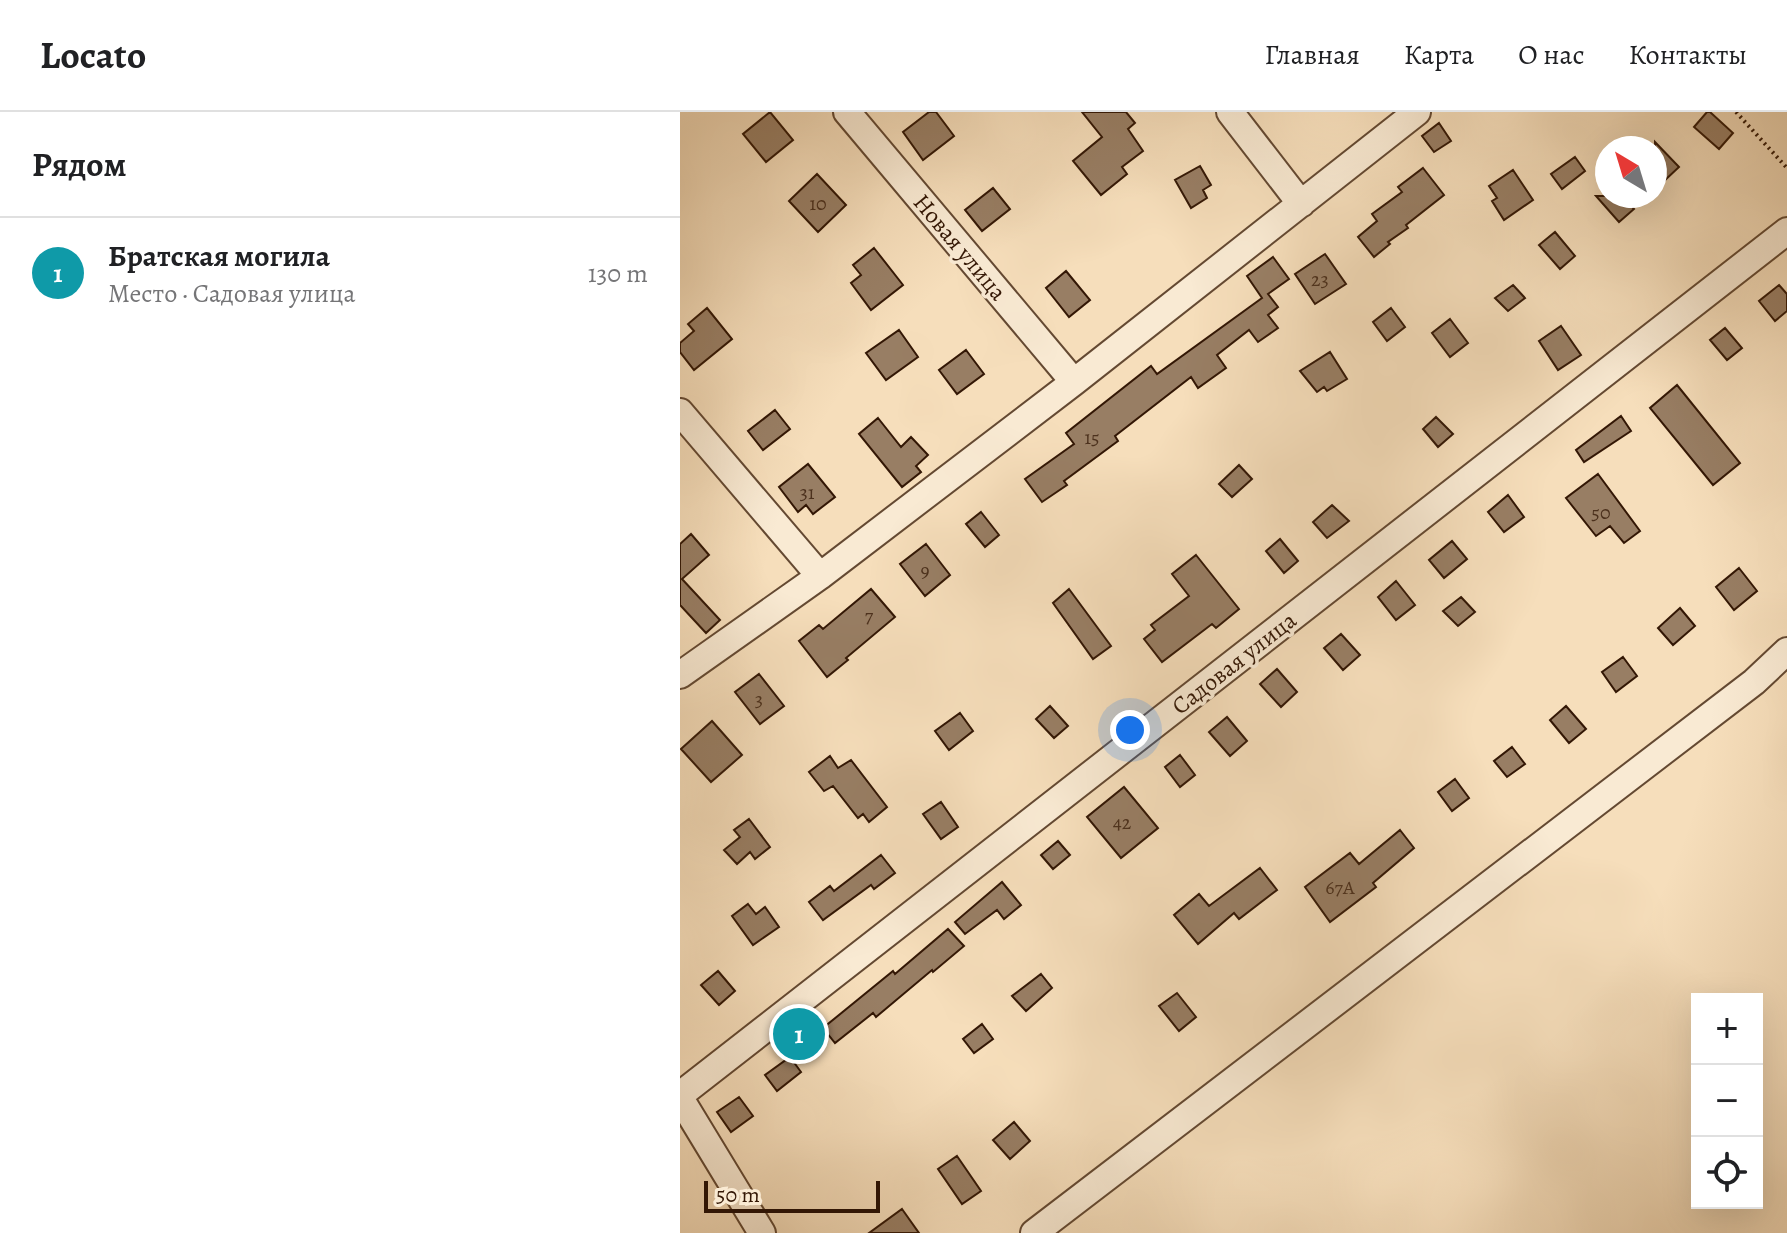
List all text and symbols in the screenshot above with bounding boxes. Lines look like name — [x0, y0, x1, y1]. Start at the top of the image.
text: Locato — [40, 29, 146, 81]
text: Главная — [1264, 36, 1360, 74]
text: Карта — [1404, 36, 1474, 74]
text: О нас — [1518, 36, 1585, 74]
text: Контакты — [1629, 36, 1747, 74]
north arrow — [1595, 136, 1667, 208]
text: Рядом — [32, 141, 126, 188]
street label: Новая улица — [906, 187, 1014, 307]
house number: 10 — [809, 190, 827, 217]
text: Братская могила — [108, 236, 330, 276]
text: 1 — [53, 256, 63, 291]
text: 130 m — [588, 256, 648, 291]
house number: 23 — [1311, 266, 1329, 293]
text: Место · Садовая улица — [108, 276, 355, 311]
house number: 15 — [1084, 424, 1100, 451]
house number: 31 — [799, 479, 815, 506]
house number: 50 — [1591, 499, 1611, 526]
house number: 9 — [920, 557, 930, 584]
house number: 7 — [865, 602, 874, 629]
street label: Садовая улица — [1165, 604, 1303, 722]
house number: 3 — [755, 686, 763, 713]
your location — [1110, 710, 1150, 750]
house number: 42 — [1113, 809, 1132, 836]
house number: 67А — [1325, 874, 1355, 901]
map controls — [1691, 993, 1763, 1209]
button: + — [1691, 993, 1763, 1065]
pin: 1 — [773, 1004, 825, 1064]
button: − — [1691, 1065, 1763, 1137]
button: locate — [1691, 1137, 1763, 1209]
scale bar — [704, 1177, 880, 1213]
text: 50 m — [716, 1180, 760, 1210]

